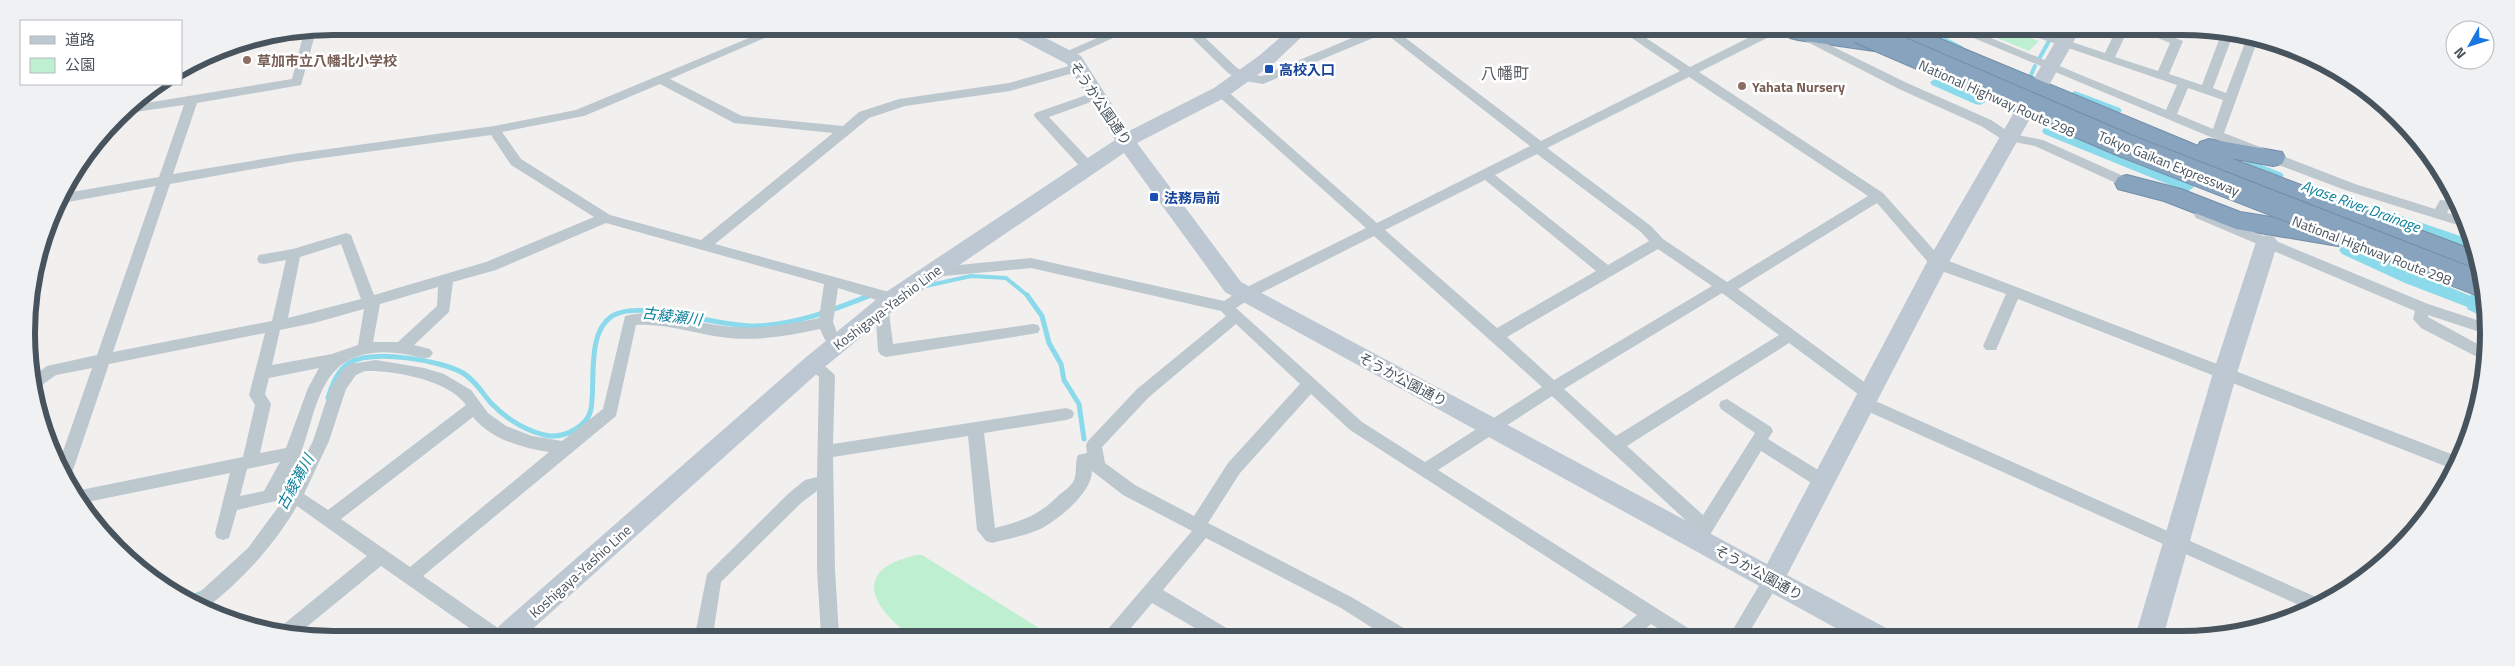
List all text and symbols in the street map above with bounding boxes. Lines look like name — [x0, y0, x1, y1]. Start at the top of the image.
legend — [20, 20, 182, 85]
north arrow — [2445, 20, 2495, 70]
text: 道路 — [65, 28, 95, 51]
text: N — [2448, 43, 2471, 64]
place label: 草加市立八幡北小学校 — [257, 50, 397, 71]
text: 公園 — [65, 53, 95, 76]
marker: 草加市立八幡北小学校 — [241, 54, 253, 66]
street label: National Highway Route 298 — [1915, 54, 2079, 142]
street label: そうか公園通り — [1065, 57, 1137, 149]
place label: 高校入口 — [1279, 59, 1335, 80]
district label: 八幡町 — [1481, 61, 1529, 85]
marker: 高校入口 — [1263, 63, 1275, 75]
place label: Yahata Nursery — [1752, 76, 1845, 97]
marker: Yahata Nursery — [1736, 80, 1748, 92]
street label: Tokyo Gaikan Expressway — [2095, 125, 2243, 201]
water label: Ayase River Drainage — [2298, 174, 2425, 239]
place label: 法務局前 — [1164, 187, 1220, 208]
marker: 法務局前 — [1148, 191, 1160, 203]
street label: National Highway Route 298 — [2289, 210, 2455, 290]
street label: Koshigaya-Yashio Line — [828, 259, 946, 355]
water label: 古綾瀬川 — [641, 301, 705, 331]
street label: そうか公園通り — [1355, 347, 1451, 411]
water label: 古綾瀬川 — [270, 448, 321, 514]
street label: Koshigaya-Yashio Line — [524, 519, 636, 623]
street label: そうか公園通り — [1711, 539, 1807, 605]

